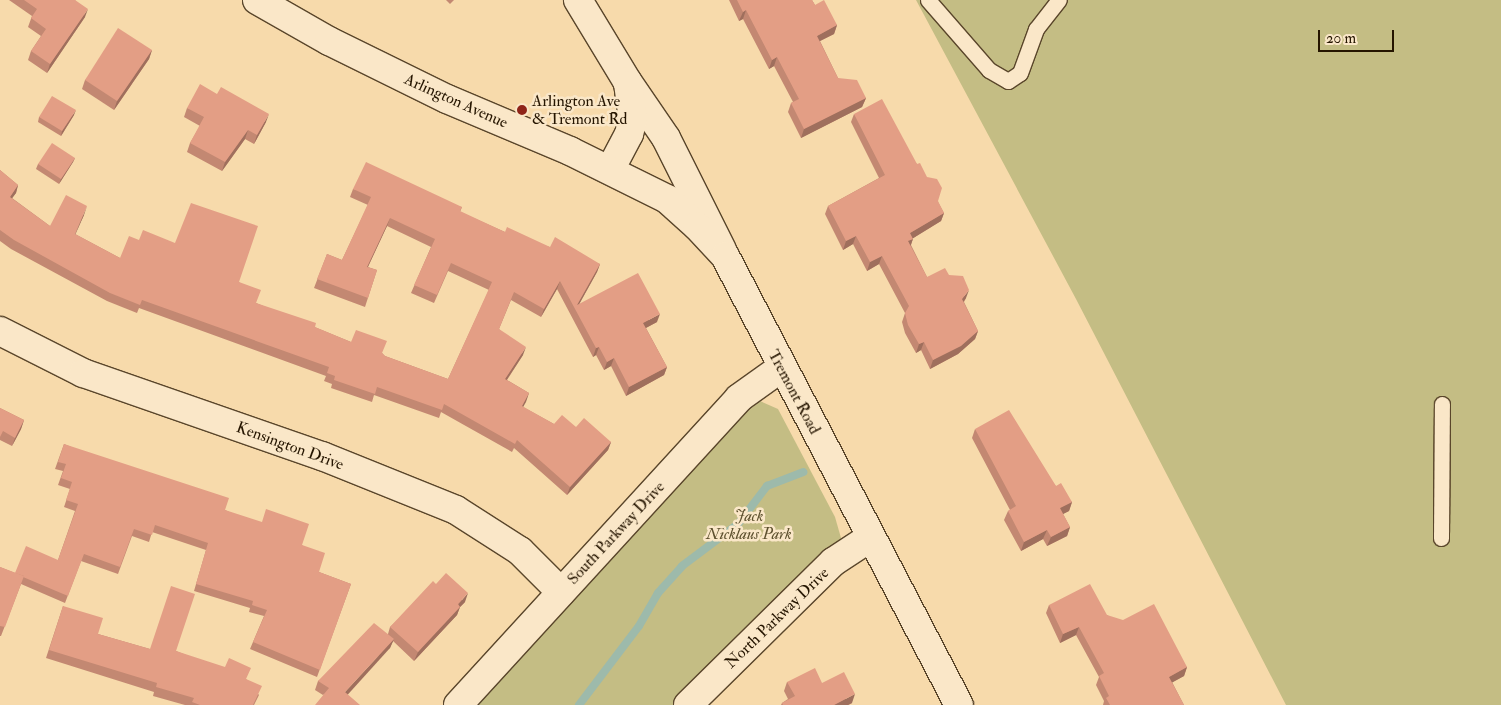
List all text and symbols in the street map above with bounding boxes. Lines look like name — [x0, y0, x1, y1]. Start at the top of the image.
scale bar — [1321, 20, 1397, 52]
text: 20 m — [1326, 29, 1356, 48]
street label: Arlington Avenue — [401, 70, 511, 132]
place label: Arlington Ave & Tremont Rd — [532, 91, 627, 129]
marker: Arlington Ave & Tremont Rd — [516, 104, 528, 116]
street label: Tremont Road — [764, 346, 824, 438]
street label: Kensington Drive — [234, 418, 346, 474]
street label: South Parkway Drive — [563, 477, 669, 589]
park label: Jack Nicklaus Park — [706, 506, 792, 544]
street label: North Parkway Drive — [721, 564, 833, 672]

